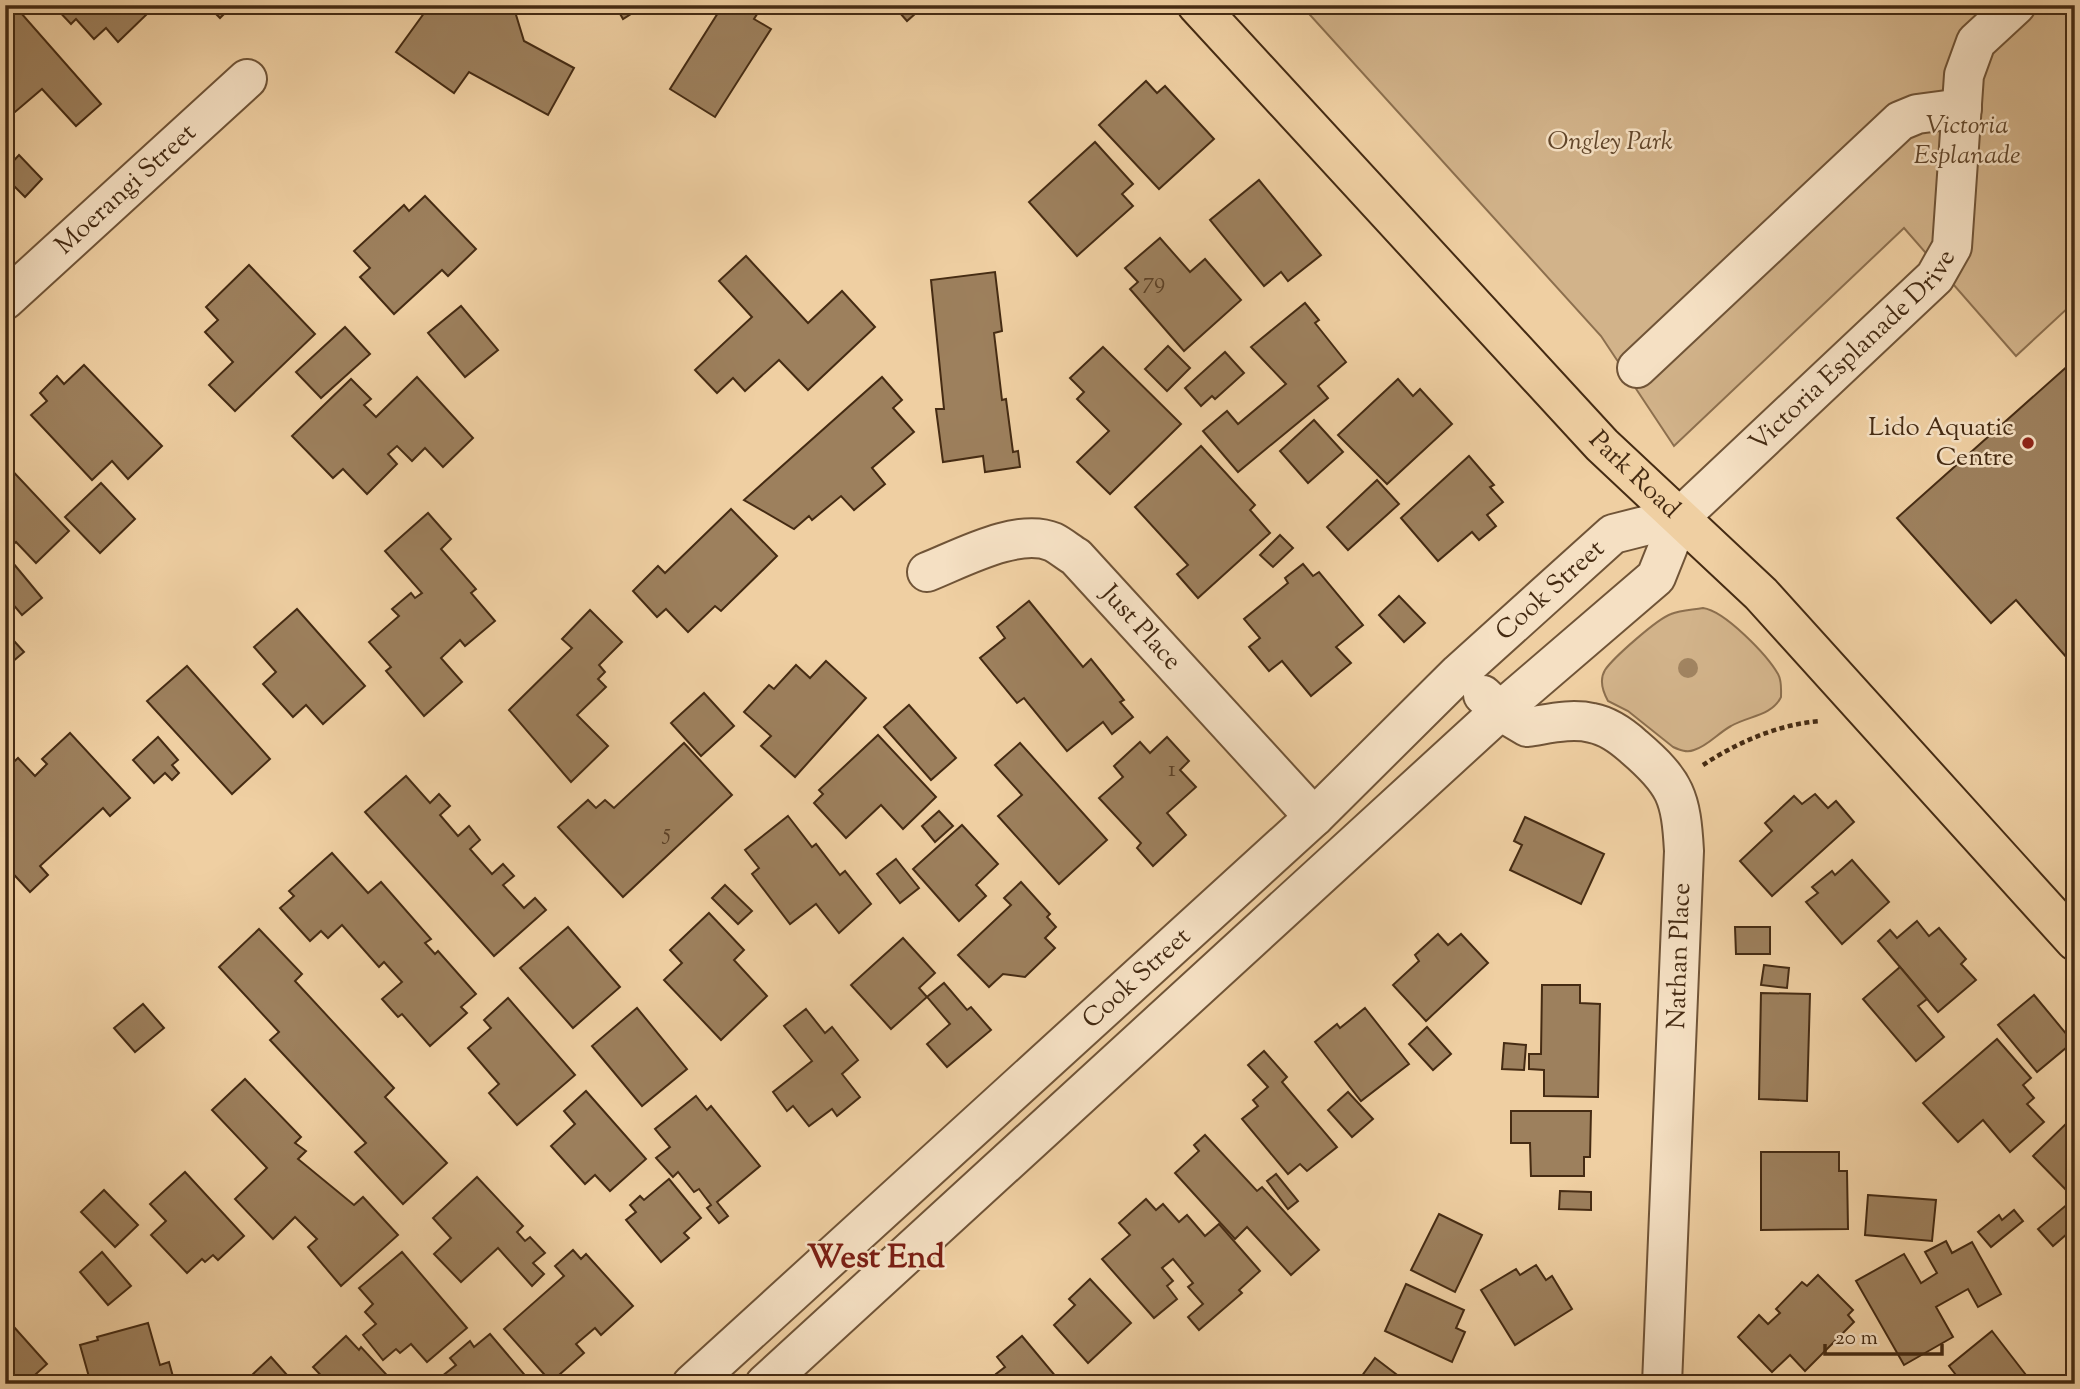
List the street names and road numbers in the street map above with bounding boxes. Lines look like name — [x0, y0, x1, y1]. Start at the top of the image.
street label: Moerangi Street — [47, 115, 205, 264]
street label: Victoria Esplanade Drive — [1741, 243, 1965, 461]
street label: Park Road — [1580, 423, 1688, 528]
street label: Cook Street — [1488, 531, 1613, 650]
street label: Just Place — [1091, 575, 1190, 679]
street label: Nathan Place — [1659, 882, 1701, 1030]
street label: Cook Street — [1074, 919, 1199, 1038]

